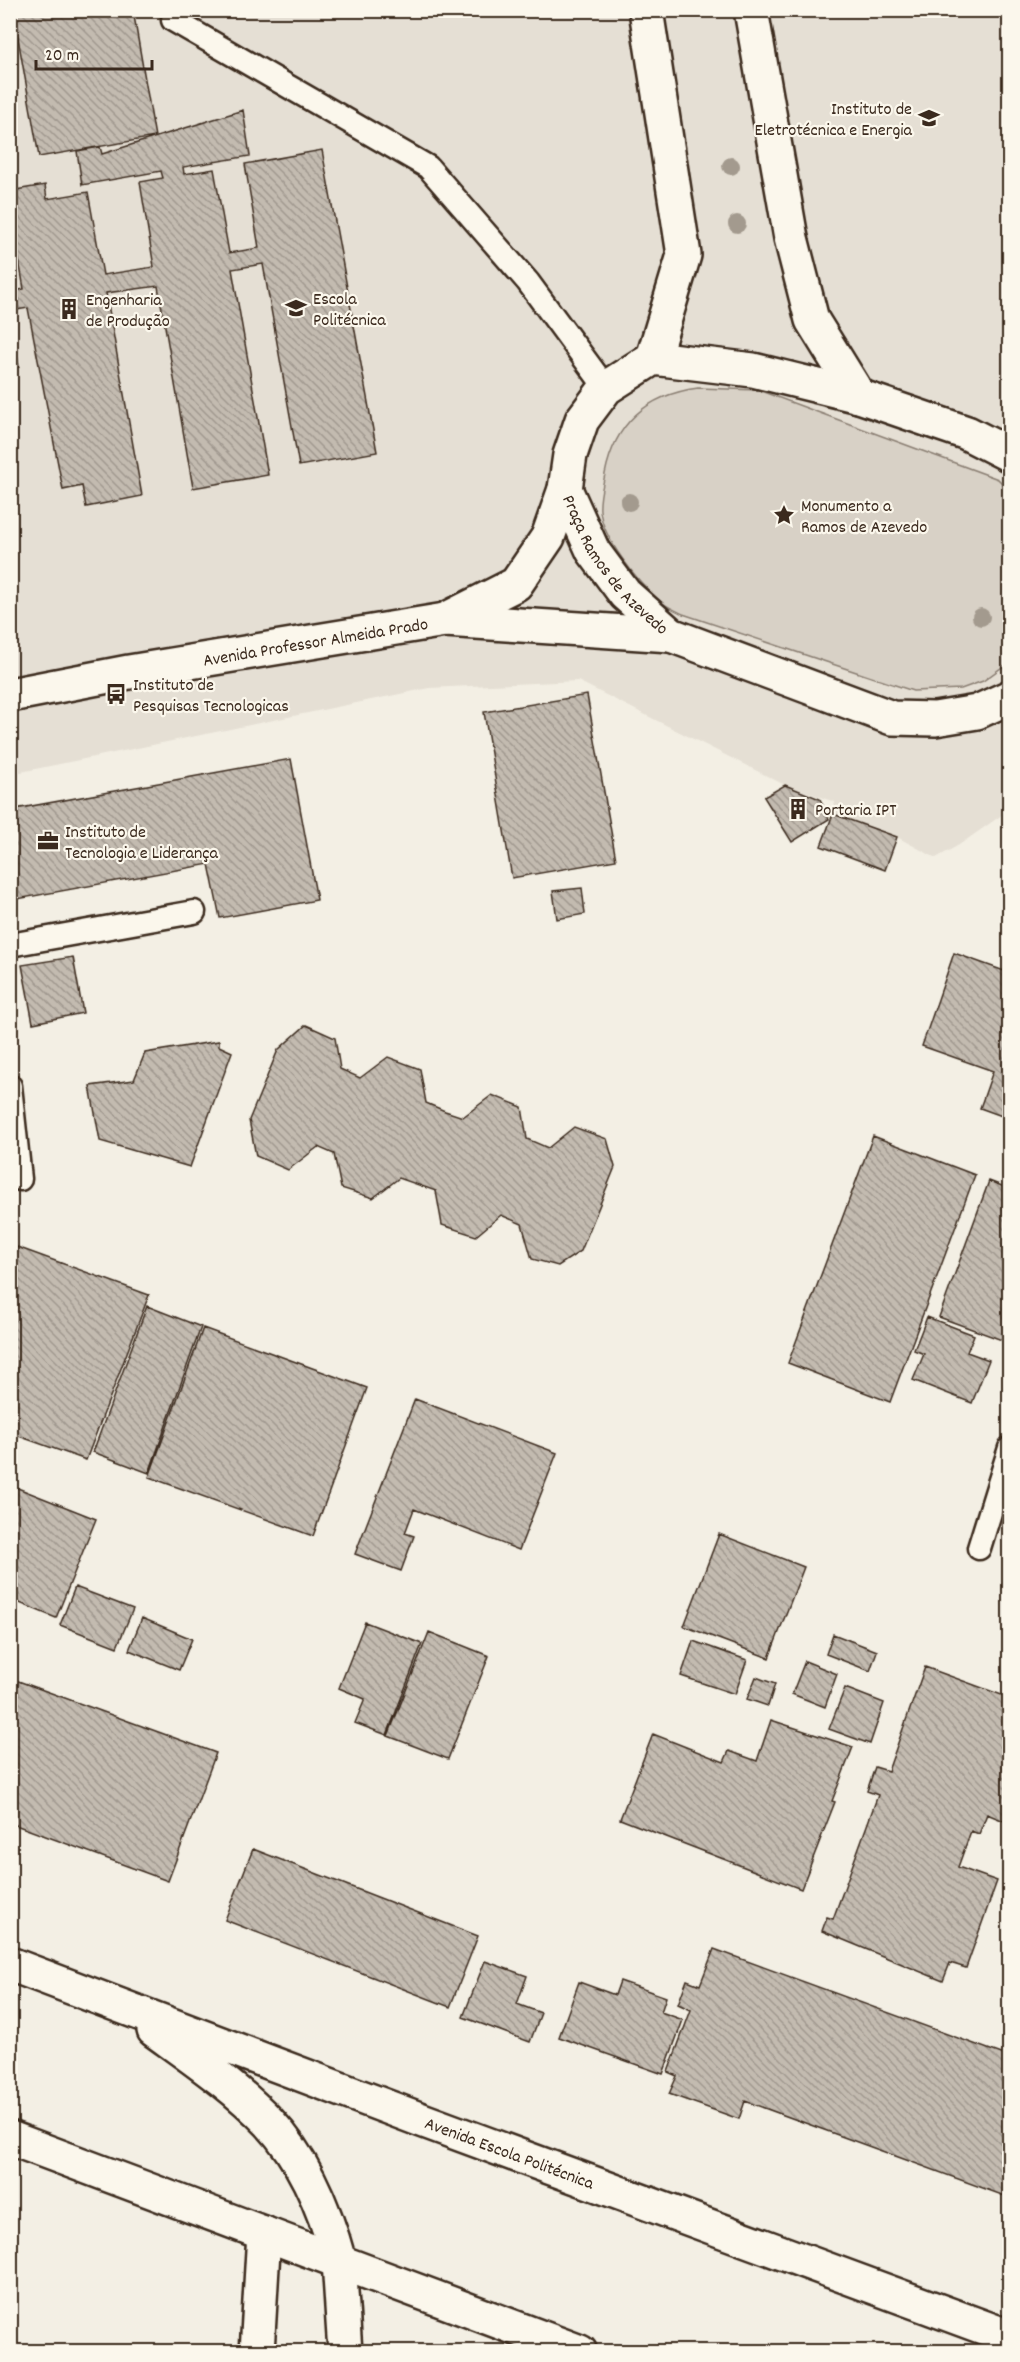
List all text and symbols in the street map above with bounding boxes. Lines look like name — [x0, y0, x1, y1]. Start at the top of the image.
scale bar — [36, 33, 152, 71]
text: 20 m — [45, 44, 79, 69]
place label: Instituto de Eletrotécnica e Energia — [755, 98, 913, 144]
school or university icon: Instituto de Eletrotécnica e Energia — [917, 106, 941, 130]
place label: Escola Politécnica — [313, 288, 386, 334]
place label: Engenharia de Produção — [86, 289, 170, 335]
school or university icon: Escola Politécnica — [284, 296, 308, 320]
building icon: Engenharia de Produção — [57, 297, 81, 321]
street label: Praça Ramos de Azevedo — [554, 491, 673, 642]
place label: Monumento a Ramos de Azevedo — [801, 495, 927, 541]
place icon: Monumento a Ramos de Azevedo — [772, 503, 796, 527]
street label: Avenida Professor Almeida Prado — [201, 613, 430, 675]
place label: Instituto de Pesquisas Tecnologicas — [133, 674, 289, 720]
bus stop icon: Instituto de Pesquisas Tecnologicas — [104, 682, 128, 706]
building icon: Portaria IPT — [786, 797, 810, 821]
place label: Portaria IPT — [815, 799, 896, 824]
place label: Instituto de Tecnologia e Liderança — [65, 821, 218, 867]
office icon: Instituto de Tecnologia e Liderança — [36, 829, 60, 853]
street label: Avenida Escola Politécnica — [421, 2112, 597, 2198]

